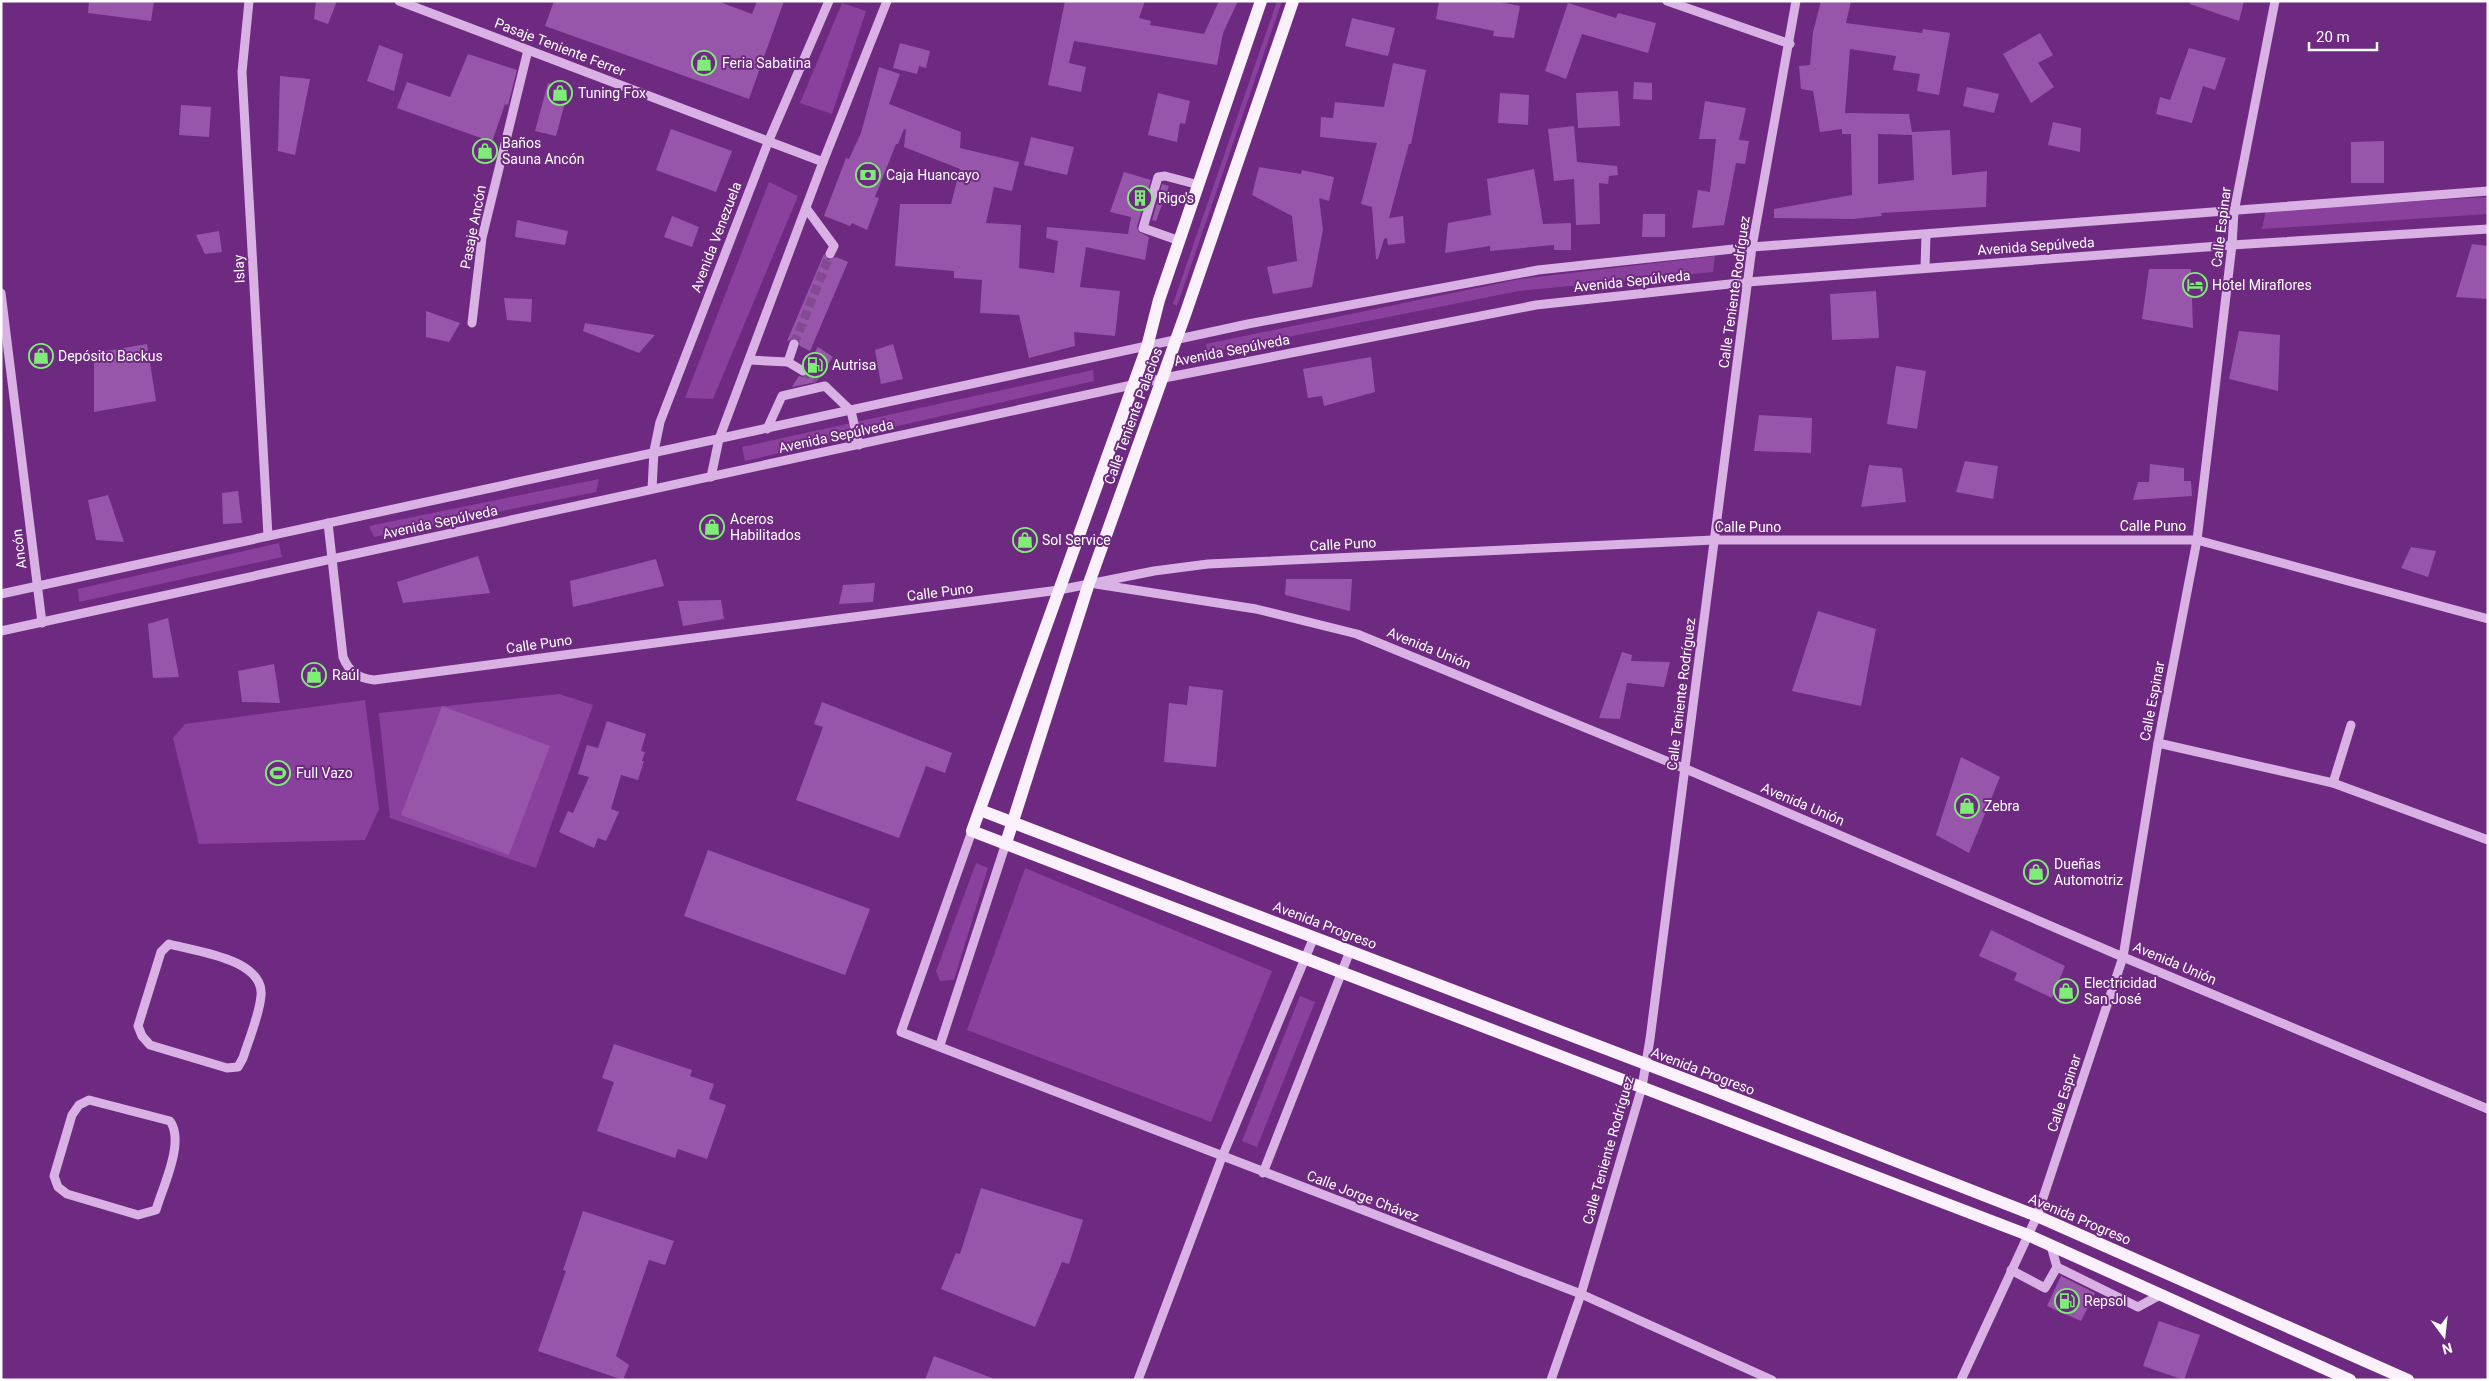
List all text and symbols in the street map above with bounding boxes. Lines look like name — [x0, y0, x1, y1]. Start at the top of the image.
street label: Pasaje Teniente Ferrer — [492, 15, 628, 79]
scale bar — [2309, 20, 2376, 52]
text: 20 m — [2316, 28, 2350, 46]
shop icon: Feria Sabatina — [691, 50, 717, 76]
place label: Feria Sabatina — [722, 55, 811, 71]
shop icon: Tuning Fox — [547, 80, 573, 106]
place label: Tuning Fox — [578, 85, 646, 101]
place label: Baños Sauna Ancón — [502, 135, 584, 167]
shop icon: Baños Sauna Ancón — [472, 138, 498, 164]
bank icon: Caja Huancayo — [855, 162, 881, 188]
place label: Caja Huancayo — [886, 167, 980, 183]
street label: Avenida Venezuela — [688, 179, 744, 295]
street label: Pasaje Ancón — [457, 184, 489, 270]
building icon: Rigo's — [1127, 185, 1153, 211]
street label: Calle Espinar — [2208, 186, 2234, 268]
place label: Rigo's — [1158, 190, 1194, 206]
street label: Calle Teniente Rodríguez — [1715, 215, 1753, 369]
street label: Avenida Sepúlveda — [1977, 234, 2095, 258]
street label: Islay — [230, 254, 248, 284]
street label: Avenida Sepúlveda — [1573, 267, 1691, 295]
hotel icon: Hotel Miraflores — [2182, 272, 2208, 298]
place label: Hotel Miraflores — [2212, 277, 2312, 293]
street label: Avenida Sepúlveda — [1173, 331, 1291, 369]
shop icon: Depósito Backus — [28, 343, 54, 369]
street label: Calle Teniente Palacios — [1101, 345, 1165, 487]
place label: Depósito Backus — [58, 348, 163, 364]
fuel station icon: Autrisa — [802, 352, 828, 378]
place label: Autrisa — [832, 357, 876, 373]
street label: Avenida Sepúlveda — [777, 416, 895, 456]
street label: Avenida Sepúlveda — [381, 502, 499, 542]
place label: Aceros Habilitados — [730, 511, 801, 543]
shop icon: Aceros Habilitados — [699, 514, 725, 540]
street label: Calle Puno — [2120, 518, 2186, 534]
street label: Calle Puno — [1715, 519, 1781, 535]
shop icon: Sol Service — [1012, 527, 1038, 553]
street label: Ancón — [9, 528, 29, 570]
place label: Sol Service — [1042, 532, 1111, 548]
street label: Calle Puno — [1309, 534, 1377, 554]
street label: Calle Puno — [906, 580, 974, 604]
street label: Calle Teniente Rodríguez — [1664, 617, 1698, 771]
street label: Avenida Unión — [1385, 624, 1473, 672]
street label: Calle Puno — [505, 631, 573, 657]
street label: Calle Espinar — [2136, 659, 2168, 742]
shop icon: Raúl — [301, 662, 327, 688]
place label: Raúl — [332, 667, 359, 683]
sports icon: Full Vazo — [265, 760, 291, 786]
place label: Full Vazo — [296, 765, 353, 781]
street label: Avenida Unión — [1759, 779, 1847, 829]
shop icon: Zebra — [1954, 793, 1980, 819]
place label: Zebra — [1984, 798, 2020, 814]
place label: Dueñas Automotriz — [2054, 856, 2123, 888]
shop icon: Dueñas Automotriz — [2023, 859, 2049, 885]
street label: Avenida Progreso — [1271, 898, 1379, 952]
street label: Avenida Unión — [2131, 938, 2219, 988]
place label: Electricidad San José — [2084, 975, 2157, 1007]
shop icon: Electricidad San José — [2053, 978, 2079, 1004]
street label: Avenida Progreso — [1649, 1044, 1757, 1098]
street label: Calle Espinar — [2044, 1052, 2084, 1134]
street label: Calle Teniente Rodríguez — [1579, 1074, 1637, 1226]
street label: Calle Jorge Chávez — [1305, 1167, 1421, 1225]
street label: Avenida Progreso — [2026, 1190, 2134, 1248]
fuel station icon: Repsol — [2054, 1288, 2080, 1314]
place label: Repsol — [2084, 1293, 2127, 1309]
north arrow — [2419, 1311, 2469, 1361]
text: N — [2441, 1340, 2454, 1358]

